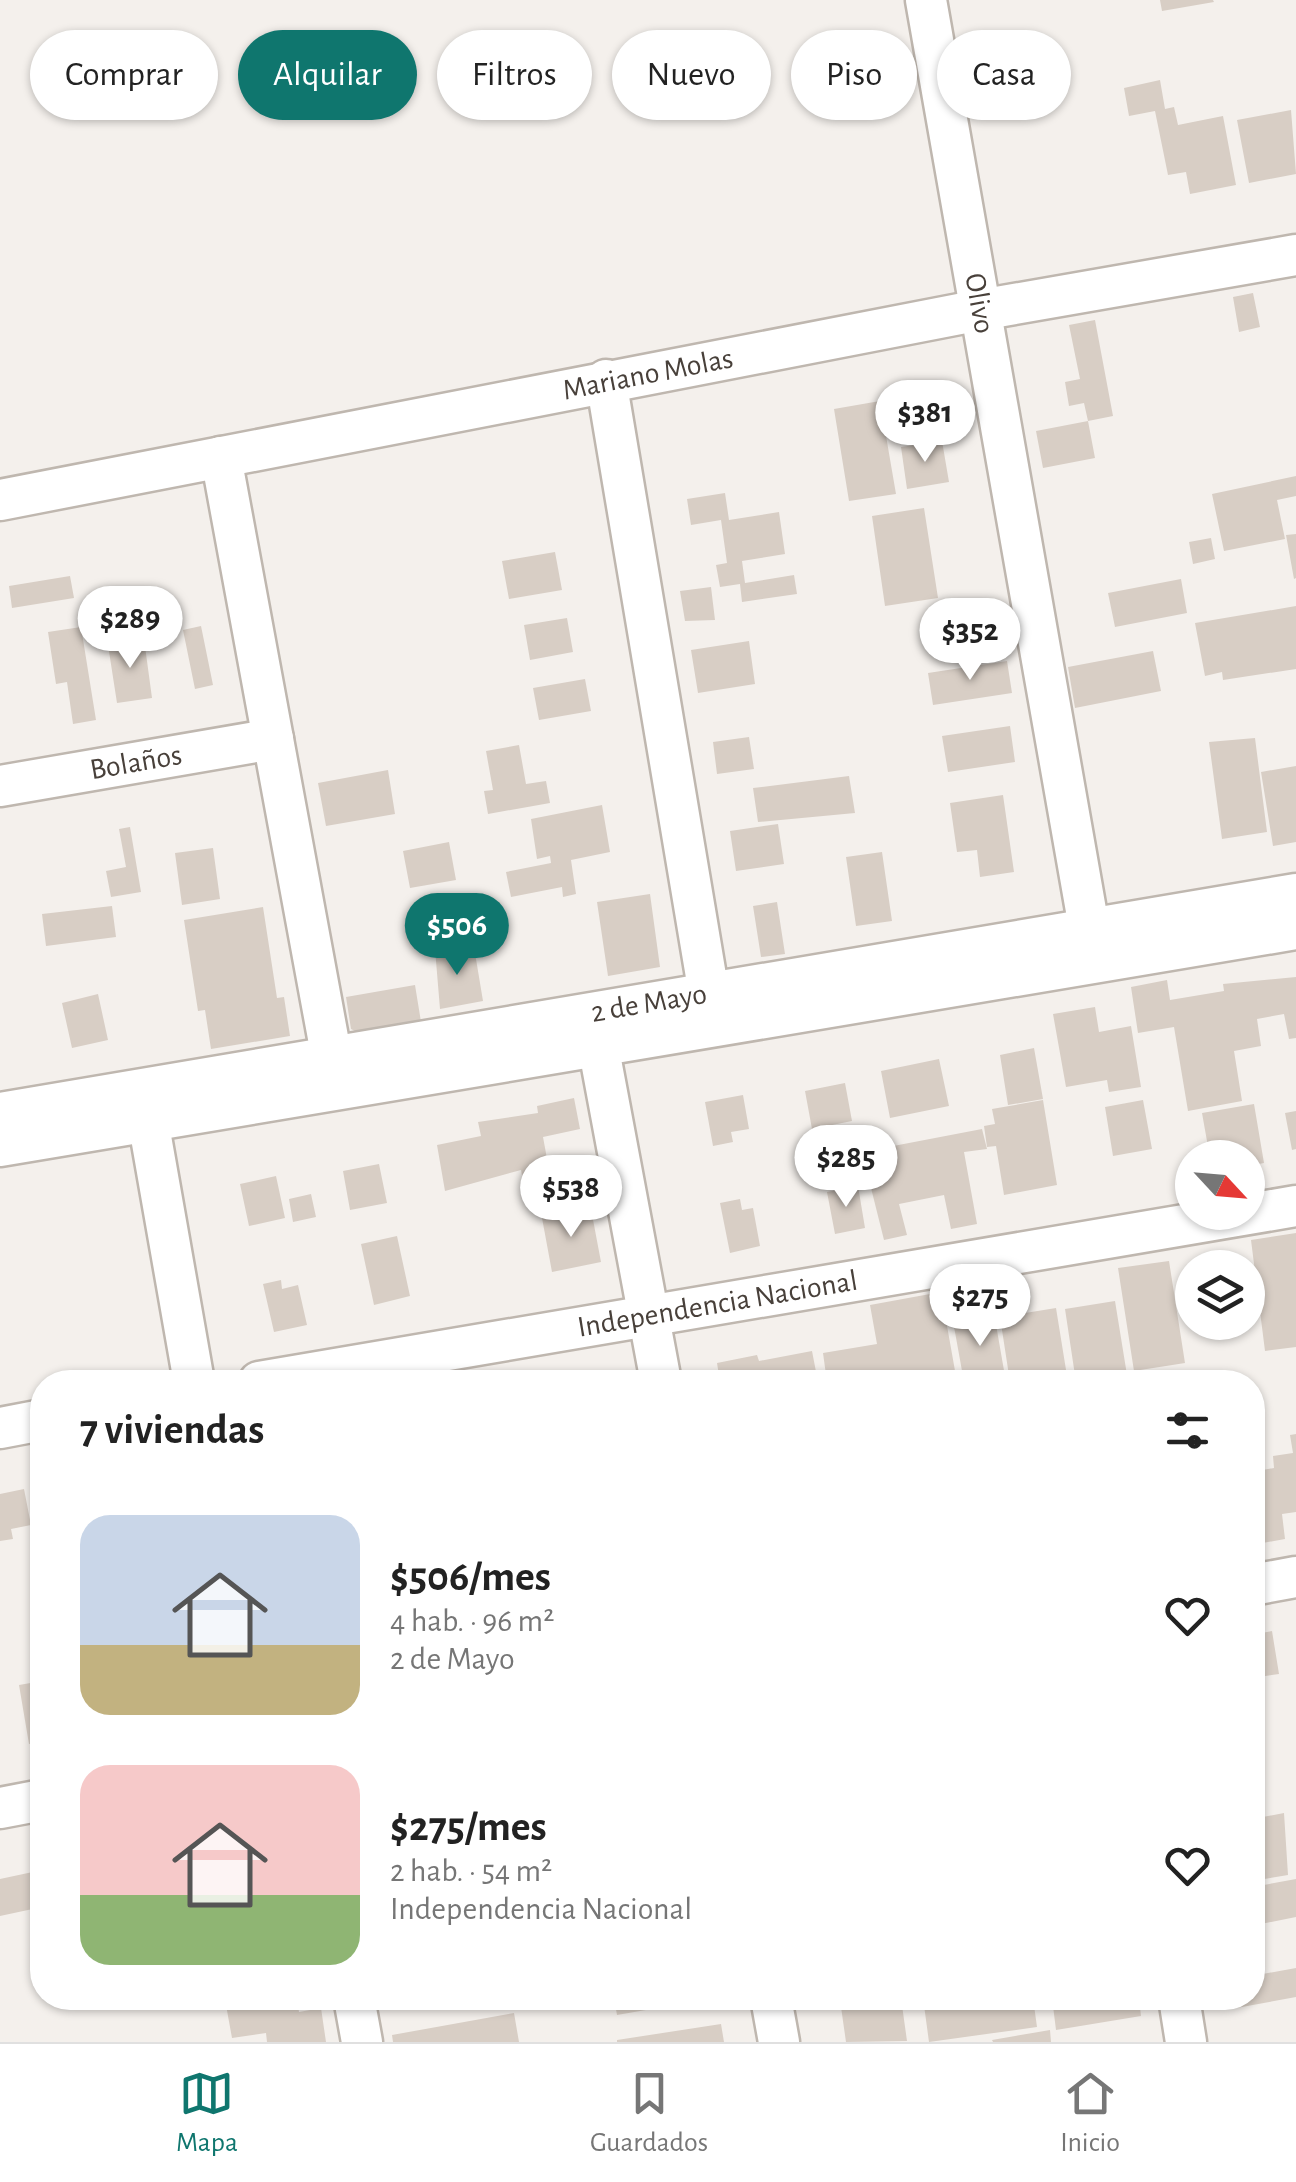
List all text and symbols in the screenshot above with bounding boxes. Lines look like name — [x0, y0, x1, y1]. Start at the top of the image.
chip: Comprar — [30, 30, 218, 120]
chip: Alquilar — [238, 30, 417, 120]
chip: Filtros — [437, 30, 592, 120]
chip: Nuevo — [612, 30, 771, 120]
chip: Piso — [791, 30, 917, 120]
chip: Casa — [937, 30, 1071, 120]
street label: Olivo — [959, 271, 999, 336]
street label: Mariano Molas — [560, 343, 736, 406]
pin: $381 — [866, 380, 984, 465]
text: $381 — [897, 396, 953, 428]
pin: $289 — [71, 586, 189, 671]
pin: $352 — [911, 598, 1029, 683]
text: $289 — [100, 602, 160, 634]
text: $352 — [941, 614, 999, 646]
street label: Bolaños — [88, 740, 184, 785]
pin: $506 — [398, 893, 516, 978]
text: $506 — [427, 909, 487, 941]
street label: 2 de Mayo — [589, 979, 709, 1028]
pin: $285 — [787, 1125, 905, 1210]
north arrow — [1175, 1140, 1265, 1230]
map controls — [1175, 1140, 1265, 1340]
text: $285 — [816, 1141, 876, 1173]
pin: $538 — [512, 1155, 630, 1240]
text: $538 — [542, 1171, 600, 1203]
button: layers — [1175, 1250, 1265, 1340]
pin: $275 — [921, 1264, 1039, 1349]
street label: Independencia Nacional — [575, 1266, 860, 1343]
text: $275 — [951, 1280, 1009, 1312]
icon: filters — [1160, 1403, 1215, 1458]
text: 7 viviendas — [80, 1409, 264, 1451]
icon: home — [160, 1555, 280, 1675]
text: $506/mes — [390, 1556, 551, 1598]
icon: heart — [1160, 1588, 1215, 1643]
text: 4 hab. · 96 m² — [390, 1605, 554, 1637]
text: 2 de Mayo — [390, 1643, 515, 1675]
icon: home — [160, 1805, 280, 1925]
text: $275/mes — [390, 1806, 547, 1848]
icon: heart — [1160, 1838, 1215, 1893]
text: 2 hab. · 54 m² — [390, 1855, 552, 1887]
text: Independencia Nacional — [390, 1893, 692, 1925]
tab: Mapa — [176, 2066, 238, 2160]
tab: Guardados — [590, 2066, 708, 2160]
tab: Inicio — [1060, 2066, 1120, 2160]

